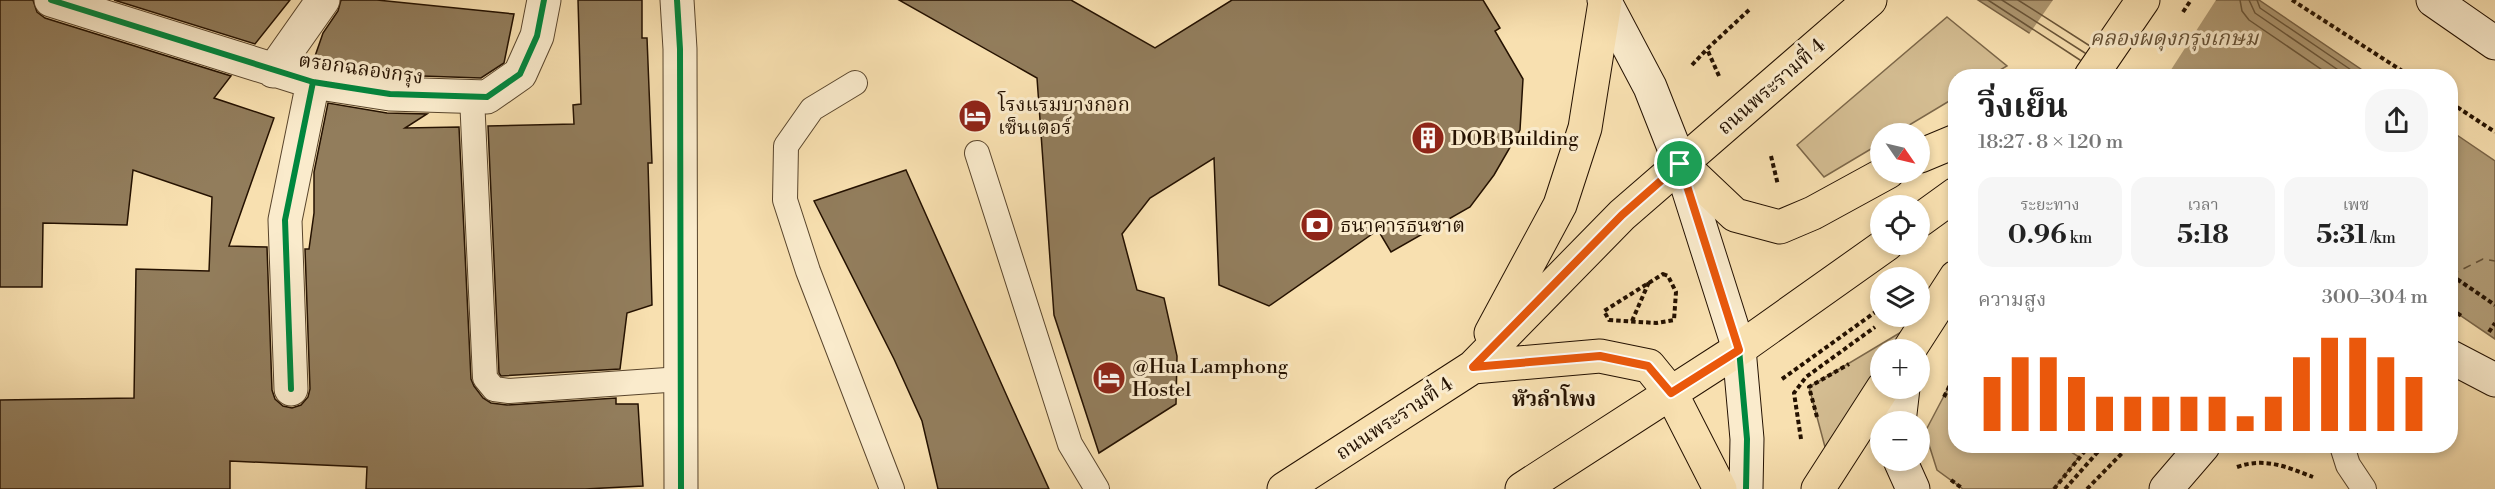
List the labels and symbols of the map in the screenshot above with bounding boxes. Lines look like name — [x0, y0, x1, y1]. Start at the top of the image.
water label: คลองผดุงกรุงเกษม — [2090, 26, 2259, 52]
street label: ถนนพระรามที่ 4 — [1710, 31, 1831, 141]
street label: ตรอกฉลองกรุง — [297, 48, 425, 91]
place label: โรงแรมบางกอก เซ็นเตอร์ — [997, 90, 1130, 141]
hotel icon: โรงแรมบางกอก เซ็นเตอร์ — [957, 98, 993, 134]
building icon: DOB Building — [1410, 120, 1446, 156]
north arrow — [1870, 123, 1930, 183]
place label: DOB Building — [1451, 127, 1579, 152]
pin — [1654, 138, 1705, 189]
bank icon: ธนาคารธนชาต — [1299, 207, 1335, 243]
place label: ธนาคารธนชาต — [1340, 214, 1465, 239]
place label: @Hua Lamphong Hostel — [1132, 355, 1289, 403]
hotel icon: @Hua Lamphong Hostel — [1091, 360, 1127, 396]
street label: ถนนพระรามที่ 4 — [1329, 369, 1458, 466]
district label: หัวลำโพง — [1512, 384, 1596, 413]

